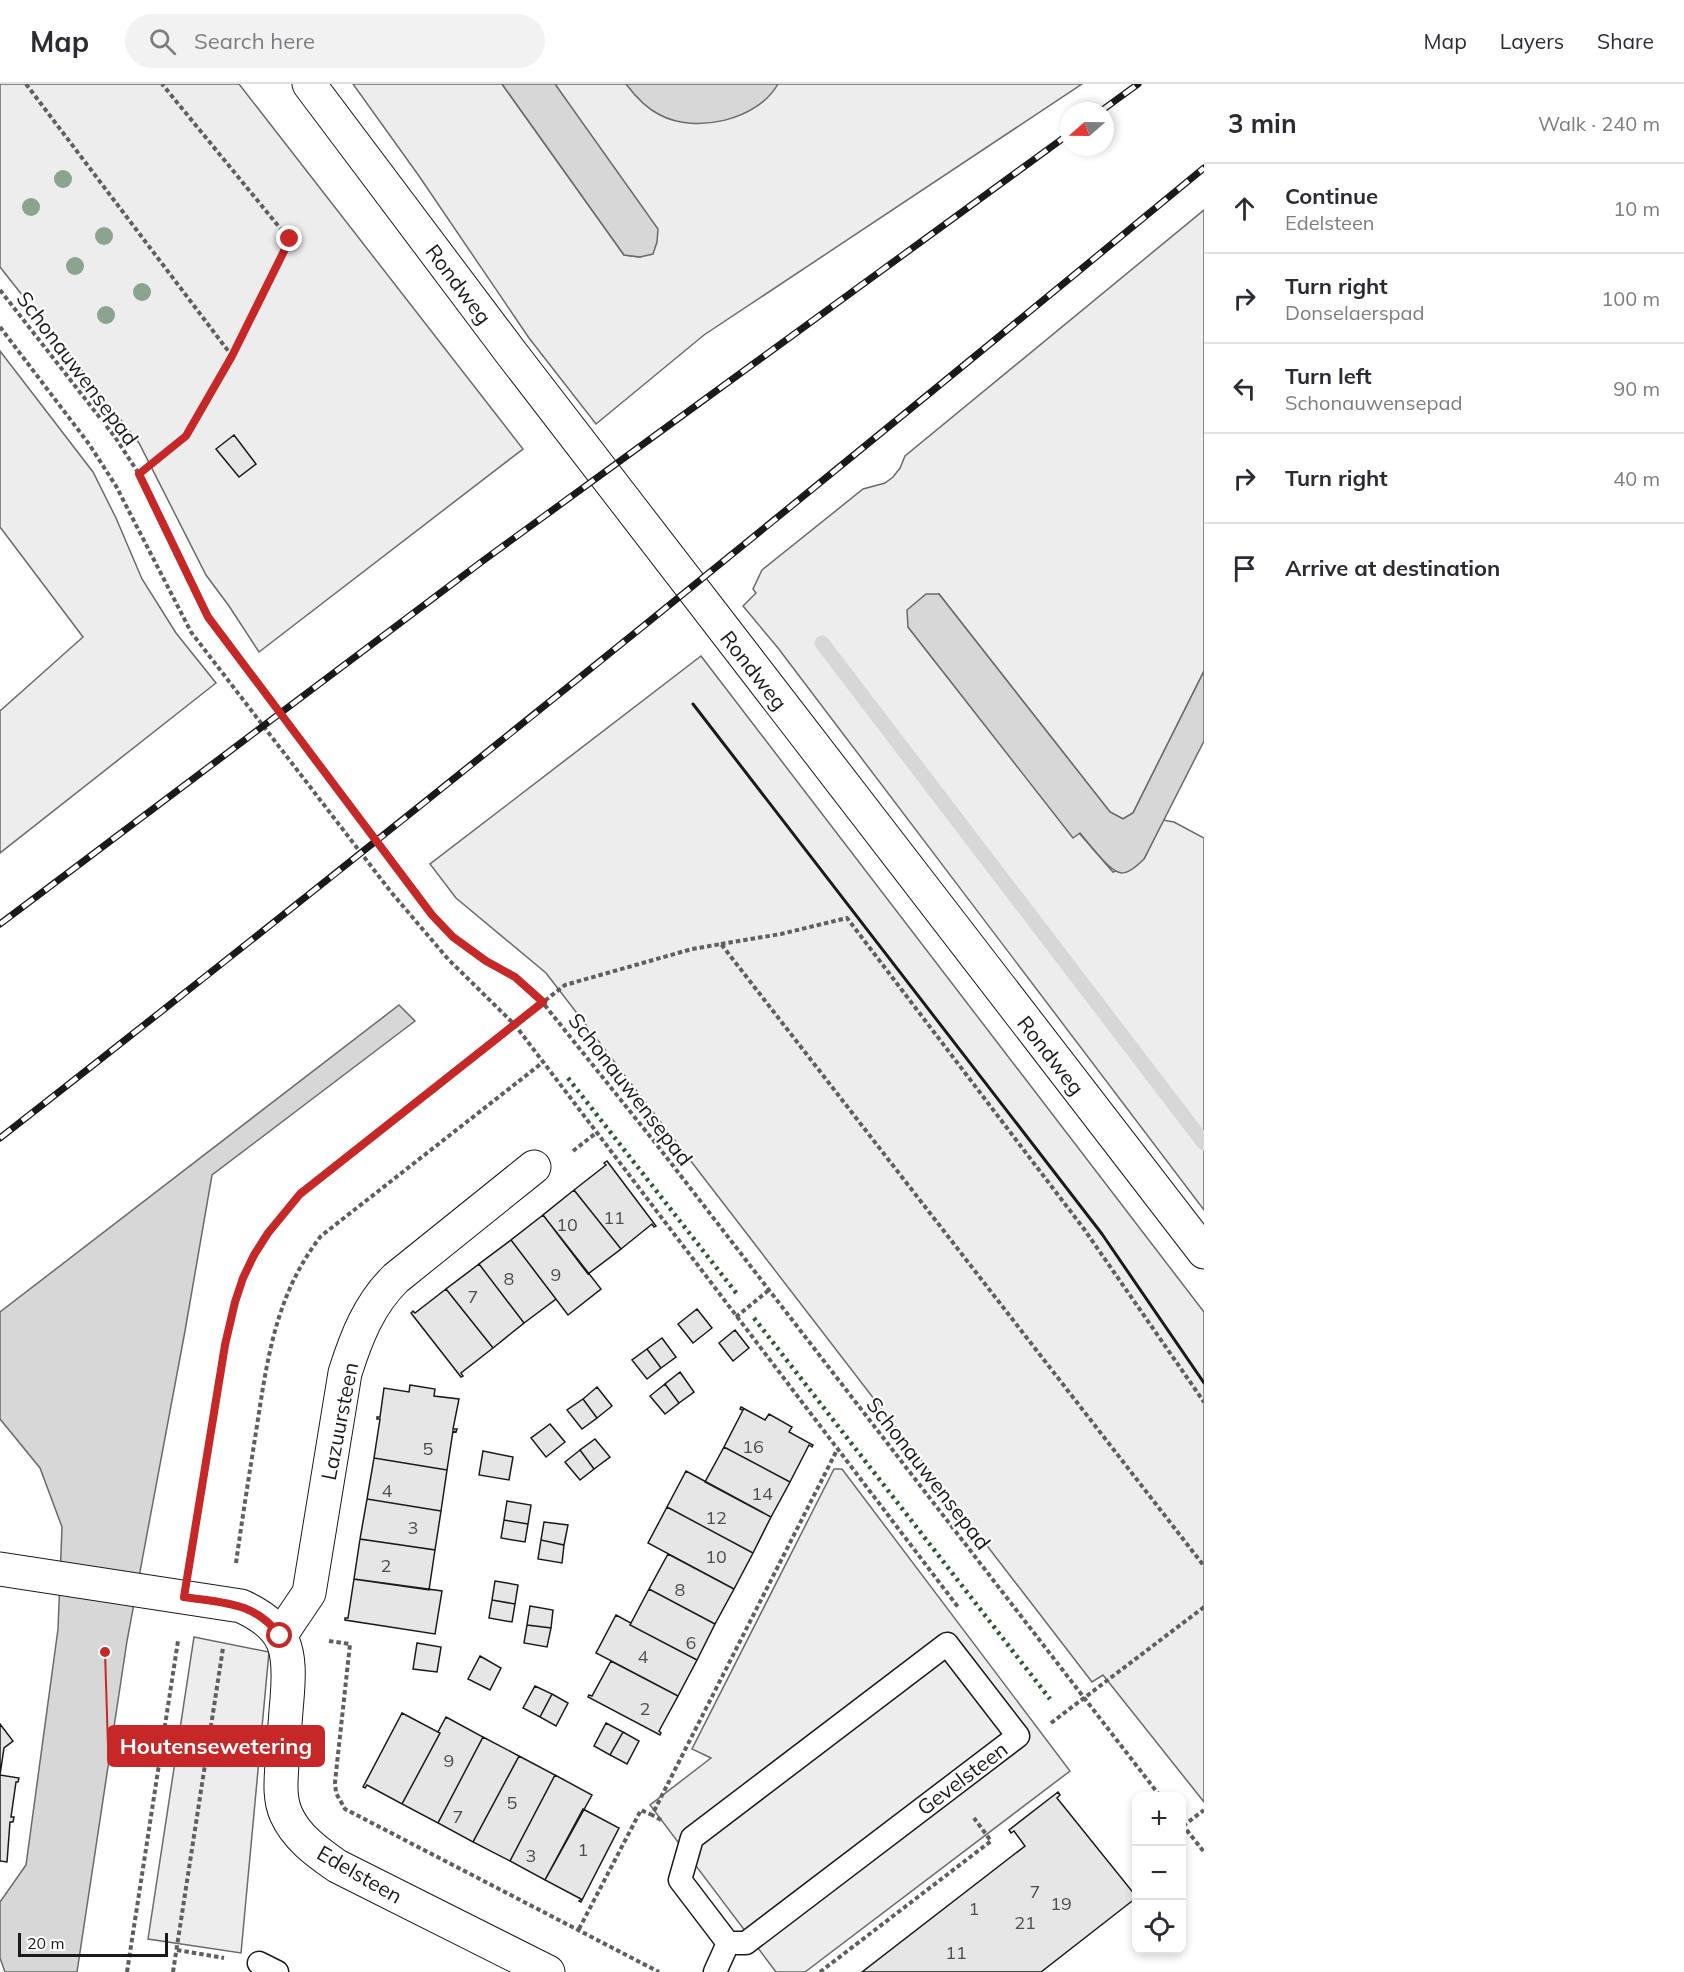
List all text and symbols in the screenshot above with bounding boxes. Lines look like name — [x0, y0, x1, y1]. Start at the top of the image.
search box — [125, 14, 545, 68]
text: Map — [30, 24, 89, 59]
icon: search — [146, 25, 179, 58]
text: Search here — [194, 27, 315, 55]
text: Map — [1424, 28, 1467, 54]
text: Layers — [1500, 28, 1564, 54]
text: Share — [1597, 28, 1654, 54]
north arrow — [1060, 102, 1114, 156]
text: 3 min — [1228, 107, 1297, 140]
text: Walk · 240 m — [1538, 111, 1660, 136]
text: Continue — [1285, 182, 1378, 210]
icon: ahead — [1228, 192, 1261, 225]
text: 10 m — [1613, 196, 1660, 221]
text: Edelsteen — [1285, 210, 1375, 235]
route end — [276, 225, 302, 251]
street label: Rondweg — [421, 239, 497, 329]
text: Turn right — [1285, 272, 1388, 300]
icon: right — [1228, 282, 1261, 315]
street label: Schonauwensepad — [12, 286, 144, 450]
text: 100 m — [1601, 286, 1660, 311]
text: Donselaerspad — [1285, 300, 1425, 325]
text: Turn left — [1285, 362, 1372, 390]
icon: left — [1228, 372, 1261, 405]
text: 90 m — [1613, 376, 1660, 401]
text: Schonauwensepad — [1285, 390, 1462, 415]
icon: right — [1228, 462, 1261, 495]
text: Turn right — [1285, 464, 1388, 492]
text: 40 m — [1613, 466, 1660, 491]
icon: arrive — [1228, 552, 1261, 585]
text: Arrive at destination — [1285, 554, 1500, 582]
street label: Rondweg — [715, 625, 793, 715]
street label: Schonauwensepad — [563, 1008, 699, 1170]
street label: Rondweg — [1012, 1010, 1090, 1100]
house number: 11 — [603, 1206, 625, 1229]
house number: 10 — [556, 1213, 578, 1236]
house number: 9 — [551, 1263, 561, 1286]
house number: 8 — [504, 1267, 514, 1290]
house number: 7 — [468, 1285, 478, 1308]
street label: Lazuursteen — [315, 1360, 363, 1482]
street label: Schonauwensepad — [861, 1392, 997, 1554]
house number: 16 — [742, 1435, 764, 1458]
house number: 5 — [423, 1437, 434, 1460]
house number: 4 — [382, 1479, 393, 1502]
house number: 14 — [751, 1482, 773, 1505]
house number: 12 — [705, 1506, 727, 1529]
house number: 3 — [408, 1516, 418, 1539]
house number: 10 — [705, 1545, 727, 1568]
house number: 2 — [381, 1554, 391, 1577]
house number: 8 — [675, 1578, 685, 1601]
route start — [266, 1622, 292, 1648]
house number: 6 — [686, 1631, 696, 1654]
house number: 4 — [638, 1645, 649, 1668]
house number: 2 — [640, 1697, 650, 1720]
callout: Houtensewetering — [108, 1726, 324, 1766]
text: Houtensewetering — [120, 1732, 312, 1760]
street label: Gevelsteen — [912, 1735, 1012, 1821]
house number: 9 — [444, 1749, 454, 1772]
house number: 5 — [507, 1791, 518, 1814]
map controls — [1132, 1792, 1186, 1954]
button: + — [1132, 1792, 1186, 1846]
house number: 7 — [453, 1805, 463, 1828]
house number: 1 — [578, 1838, 588, 1861]
street label: Edelsteen — [313, 1839, 407, 1909]
house number: 3 — [526, 1844, 536, 1867]
button: − — [1132, 1846, 1186, 1900]
house number: 7 — [1030, 1880, 1040, 1903]
house number: 19 — [1050, 1892, 1072, 1915]
house number: 1 — [969, 1897, 979, 1920]
button: locate — [1132, 1900, 1186, 1954]
house number: 21 — [1014, 1911, 1036, 1934]
scale bar — [18, 1930, 168, 1958]
text: 20 m — [27, 1933, 64, 1953]
house number: 11 — [945, 1941, 967, 1964]

